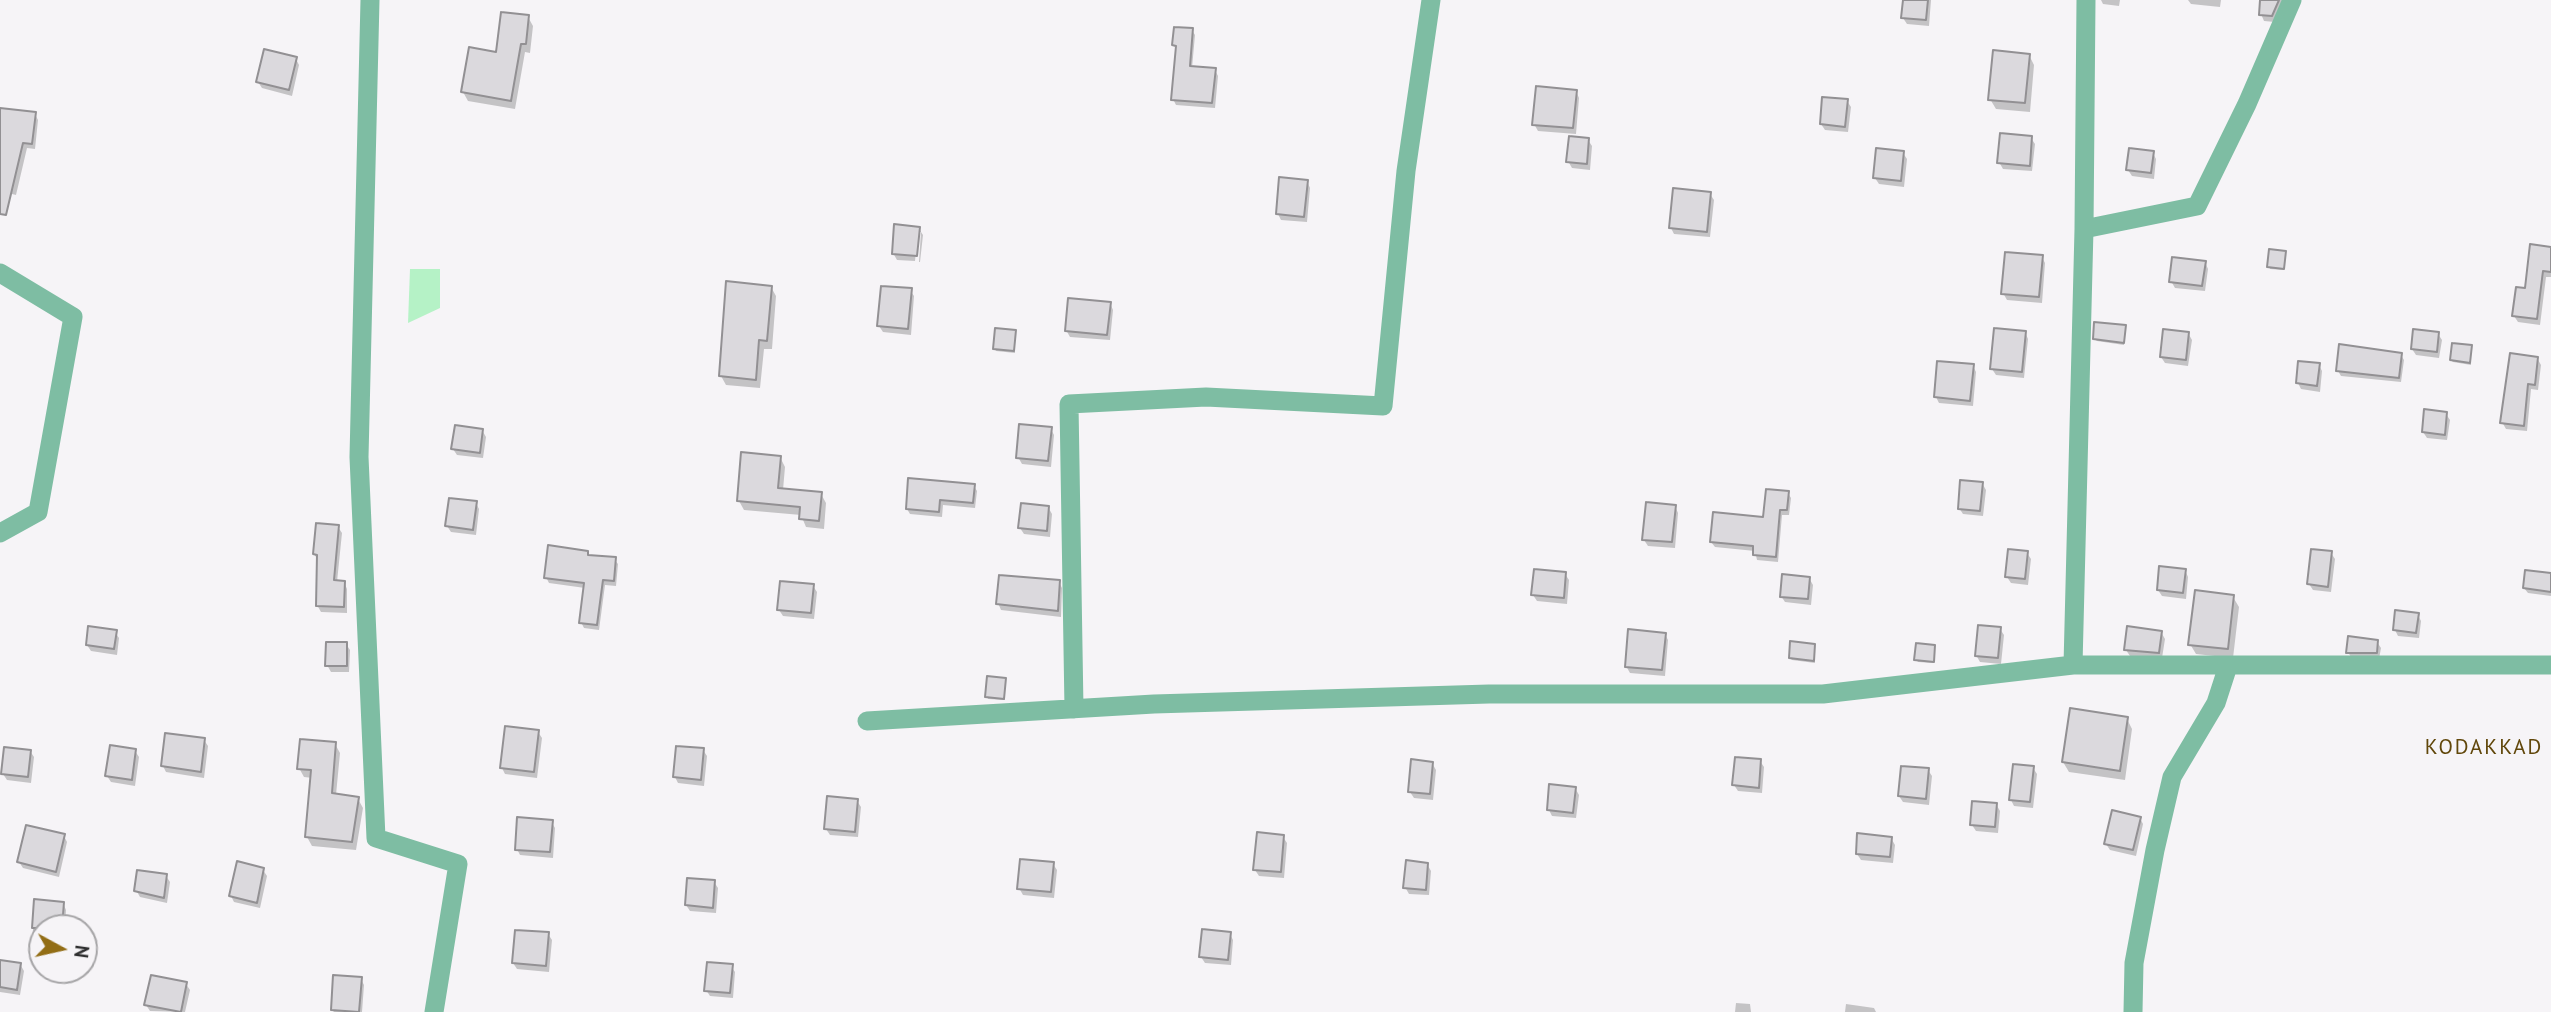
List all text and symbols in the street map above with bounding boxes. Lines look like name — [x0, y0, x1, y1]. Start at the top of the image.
district label: KODAKKAD — [2426, 735, 2542, 761]
north arrow — [28, 914, 98, 984]
text: N — [69, 944, 95, 959]

